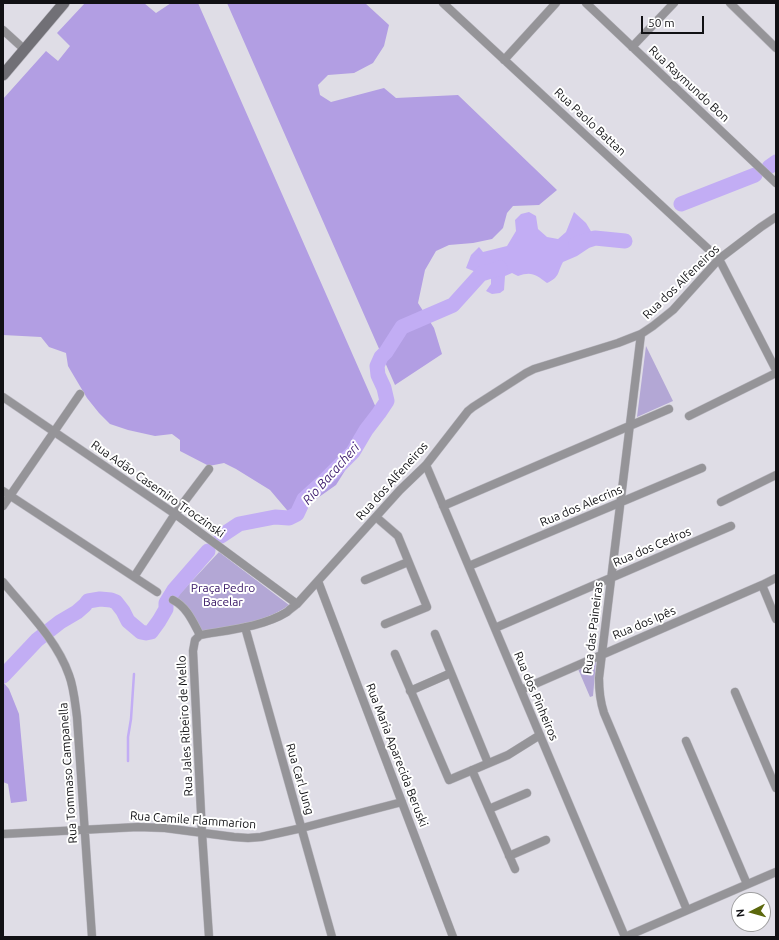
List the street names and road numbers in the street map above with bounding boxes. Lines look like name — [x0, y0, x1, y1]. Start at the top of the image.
street label: Rua Raymundo Bon — [646, 43, 732, 125]
street label: Rua Paolo Battan — [551, 85, 629, 159]
street label: Rua dos Alfeneiros — [640, 242, 722, 322]
street label: Rua Adão Casemiro Troczinski — [88, 437, 228, 541]
street label: Rua dos Alfeneiros — [353, 439, 431, 523]
street label: Rua dos Alecrins — [538, 482, 624, 530]
street label: Rua dos Cedros — [611, 524, 693, 570]
street label: Rua das Paineiras — [580, 581, 606, 675]
street label: Rua dos Ipês — [610, 603, 678, 643]
street label: Rua dos Pinheiros — [511, 649, 561, 743]
street label: Rua Jales Ribeiro de Mello — [174, 655, 196, 797]
street label: Rua Maria Aparecida Beruski — [363, 681, 431, 829]
street label: Rua Tommaso Campanella — [56, 702, 80, 844]
street label: Rua Carl Jung — [283, 742, 317, 816]
street label: Rua Camile Flammarion — [129, 808, 257, 832]

